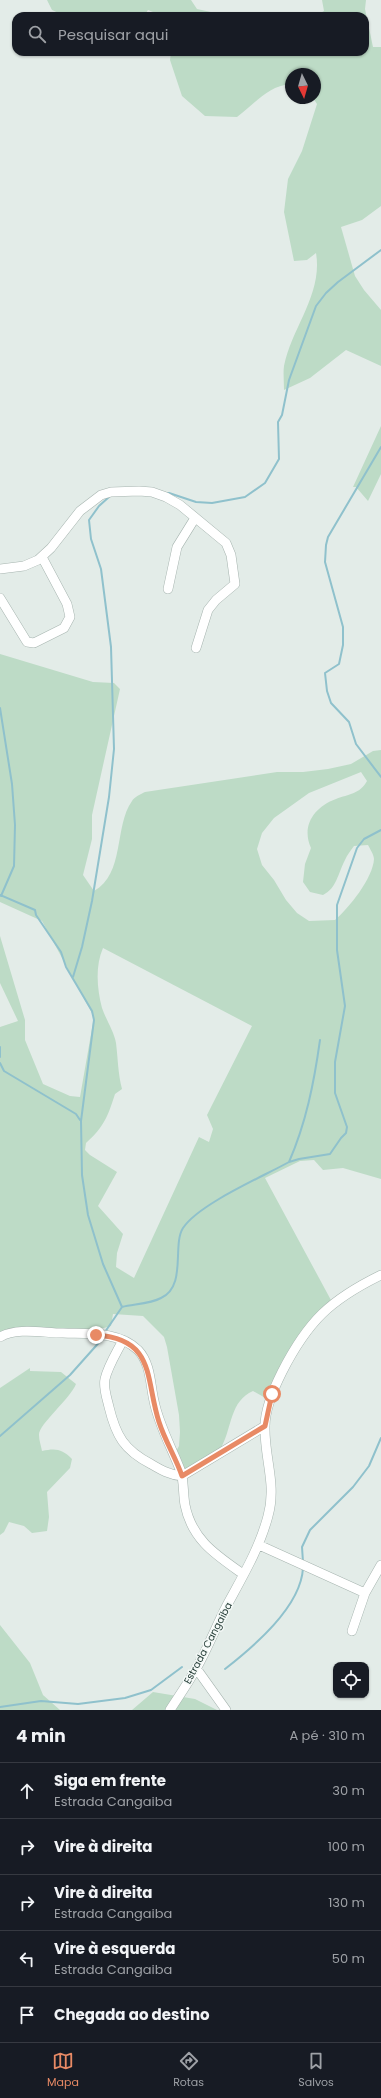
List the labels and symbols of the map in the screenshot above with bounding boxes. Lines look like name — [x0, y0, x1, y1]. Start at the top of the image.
north arrow — [285, 68, 321, 104]
route end — [87, 1326, 105, 1344]
route start — [263, 1385, 281, 1403]
street label: Estrada Cangaiba — [180, 1599, 236, 1687]

